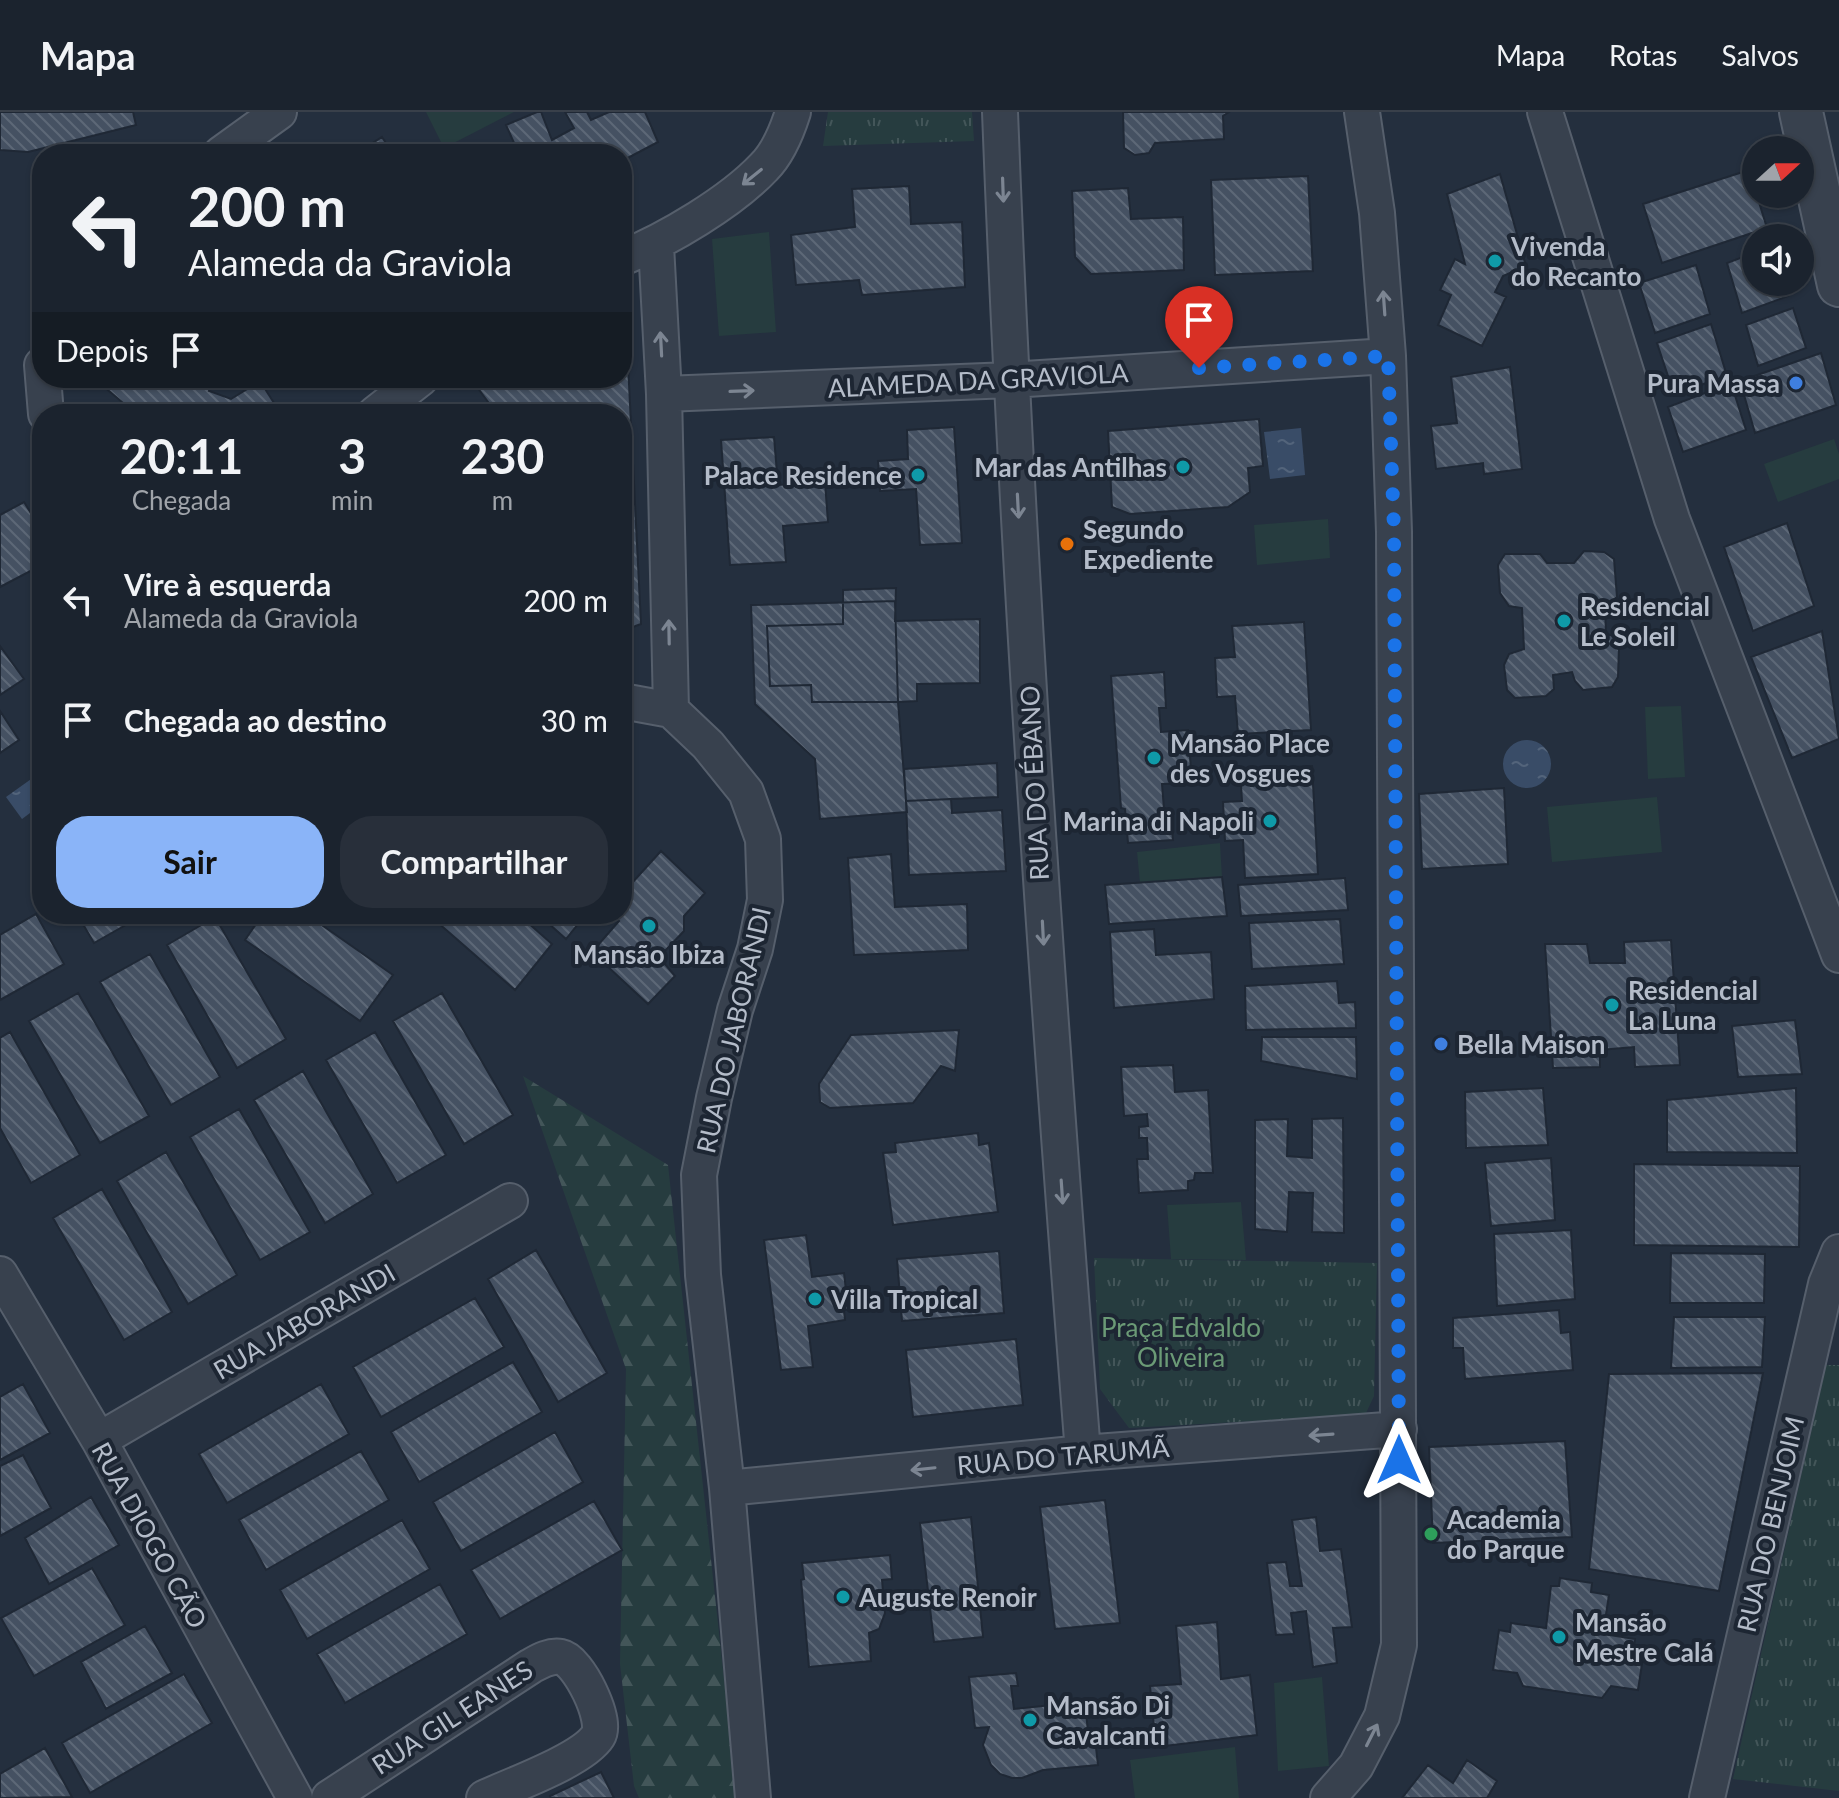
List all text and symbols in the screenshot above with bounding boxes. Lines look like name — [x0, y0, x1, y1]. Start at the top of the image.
text: Mapa — [40, 32, 136, 78]
text: Mapa — [1496, 38, 1565, 72]
text: Rotas — [1609, 38, 1677, 72]
text: Salvos — [1721, 38, 1799, 72]
north arrow — [1742, 136, 1814, 208]
map controls — [1742, 136, 1814, 296]
one-way arrow — [742, 168, 763, 186]
text: 200 m — [188, 172, 346, 239]
icon: left — [56, 176, 160, 280]
one-way arrow — [996, 176, 1011, 203]
button: sound — [1742, 224, 1814, 296]
place label: Vivenda do Recanto — [1510, 230, 1642, 292]
text: Alameda da Graviola — [188, 240, 512, 284]
marker: Vivenda do Recanto — [1486, 252, 1504, 270]
pin — [1165, 286, 1233, 368]
one-way arrow — [1376, 290, 1391, 317]
icon: arrive — [1177, 298, 1221, 342]
icon: arrive — [164, 328, 208, 372]
one-way arrow — [653, 331, 668, 358]
text: Depois — [56, 332, 148, 368]
street label: ALAMEDA DA GRAVIOLA — [827, 356, 1130, 404]
place label: Pura Massa — [1647, 367, 1780, 399]
marker: Pura Massa — [1787, 374, 1805, 392]
one-way arrow — [728, 383, 755, 398]
text: 20:11 — [120, 427, 243, 484]
text: 3 — [338, 427, 366, 484]
text: 230 — [461, 427, 544, 484]
place label: Mar das Antilhas — [974, 451, 1167, 483]
marker: Mar das Antilhas — [1174, 458, 1192, 476]
place label: Palace Residence — [704, 459, 902, 491]
marker: Palace Residence — [909, 466, 927, 484]
text: Chegada — [132, 484, 231, 516]
text: min — [331, 484, 373, 516]
text: m — [492, 484, 513, 516]
one-way arrow — [1011, 492, 1026, 519]
place label: Segundo Expediente — [1083, 513, 1213, 575]
marker: Segundo Expediente — [1058, 535, 1076, 553]
text: Vire à esquerda — [124, 566, 331, 602]
icon: left — [56, 578, 100, 622]
text: 200 m — [523, 582, 608, 618]
place label: Residencial Le Soleil — [1580, 590, 1710, 652]
text: Alameda da Graviola — [124, 602, 358, 634]
marker: Residencial Le Soleil — [1555, 612, 1573, 630]
one-way arrow — [662, 619, 677, 646]
street label: RUA DO ÉBANO — [1013, 685, 1055, 881]
icon: arrive — [56, 698, 100, 742]
text: Chegada ao destino — [124, 702, 387, 738]
text: 30 m — [541, 702, 608, 738]
place label: Mansão Place des Vosgues — [1170, 727, 1330, 789]
marker: Mansão Place des Vosgues — [1145, 749, 1163, 767]
place label: Marina di Napoli — [1063, 805, 1254, 837]
marker: Marina di Napoli — [1261, 812, 1279, 830]
button: Sair — [56, 816, 324, 908]
button: Compartilhar — [340, 816, 608, 908]
street label: RUA DO JABORANDI — [689, 904, 777, 1156]
marker: Mansão Ibiza — [640, 917, 658, 935]
one-way arrow — [1036, 919, 1051, 946]
place label: Mansão Ibiza — [573, 938, 725, 970]
place label: Residencial La Luna — [1628, 974, 1758, 1036]
marker: Residencial La Luna — [1603, 996, 1621, 1014]
place label: Bella Maison — [1457, 1028, 1605, 1060]
marker: Bella Maison — [1432, 1035, 1450, 1053]
one-way arrow — [1055, 1178, 1070, 1205]
street label: RUA JABORANDI — [208, 1256, 400, 1386]
place label: Villa Tropical — [830, 1283, 978, 1315]
marker: Villa Tropical — [806, 1290, 824, 1308]
park label: Praça Edvaldo Oliveira — [1101, 1311, 1261, 1373]
street label: RUA DO BENJOIM — [1730, 1413, 1810, 1635]
position arrow — [1357, 1418, 1441, 1502]
one-way arrow — [1308, 1428, 1335, 1443]
street label: RUA DO TARUMÃ — [956, 1431, 1171, 1481]
street label: RUA DIOGO CÃO — [86, 1436, 214, 1634]
one-way arrow — [910, 1461, 937, 1476]
place label: Academia do Parque — [1446, 1503, 1565, 1565]
marker: Academia do Parque — [1422, 1525, 1440, 1543]
place label: Auguste Renoir — [858, 1581, 1037, 1613]
marker: Auguste Renoir — [834, 1588, 852, 1606]
place label: Mansão Mestre Calá — [1575, 1606, 1714, 1668]
marker: Mansão Mestre Calá — [1550, 1628, 1568, 1646]
street label: RUA GIL EANES — [366, 1653, 538, 1781]
place label: Mansão Di Cavalcanti — [1046, 1689, 1170, 1751]
marker: Mansão Di Cavalcanti — [1021, 1711, 1039, 1729]
one-way arrow — [1365, 1723, 1381, 1747]

